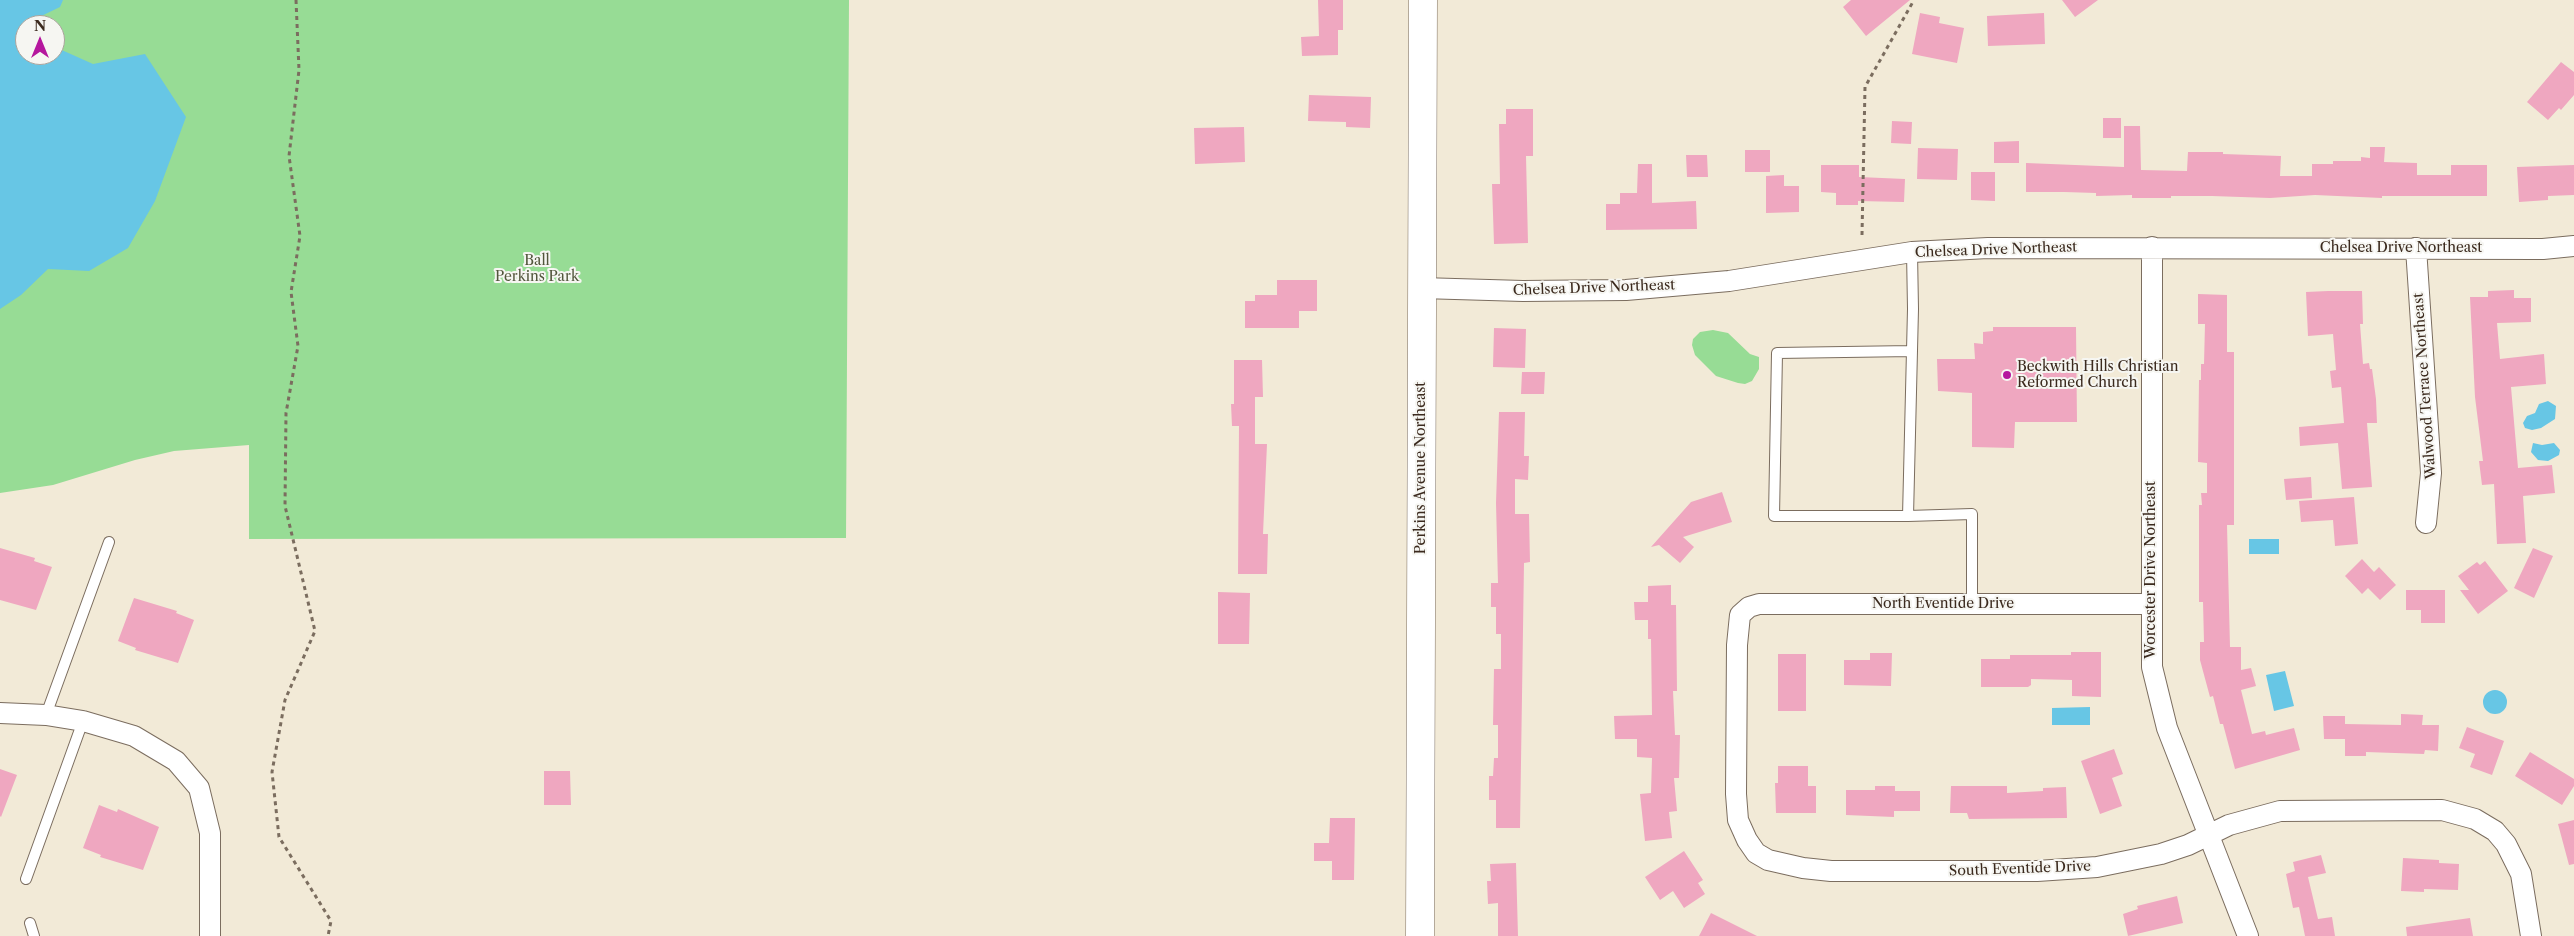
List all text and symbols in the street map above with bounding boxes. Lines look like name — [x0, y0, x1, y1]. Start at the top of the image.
north arrow — [15, 15, 65, 65]
text: N — [34, 17, 46, 35]
street label: Chelsea Drive Northeast — [1915, 239, 2077, 261]
street label: Chelsea Drive Northeast — [2320, 240, 2482, 256]
park label: Ball Perkins Park — [495, 253, 579, 286]
street label: Chelsea Drive Northeast — [1513, 277, 1675, 299]
street label: Walwood Terrace Northeast — [2410, 292, 2440, 480]
place label: Beckwith Hills Christian Reformed Church — [2017, 359, 2179, 392]
marker: Beckwith Hills Christian Reformed Church — [2001, 369, 2013, 381]
street label: Perkins Avenue Northeast — [1413, 382, 1429, 554]
street label: Worcester Drive Northeast — [2143, 481, 2159, 659]
street label: North Eventide Drive — [1872, 596, 2014, 612]
street label: South Eventide Drive — [1949, 858, 2091, 880]

